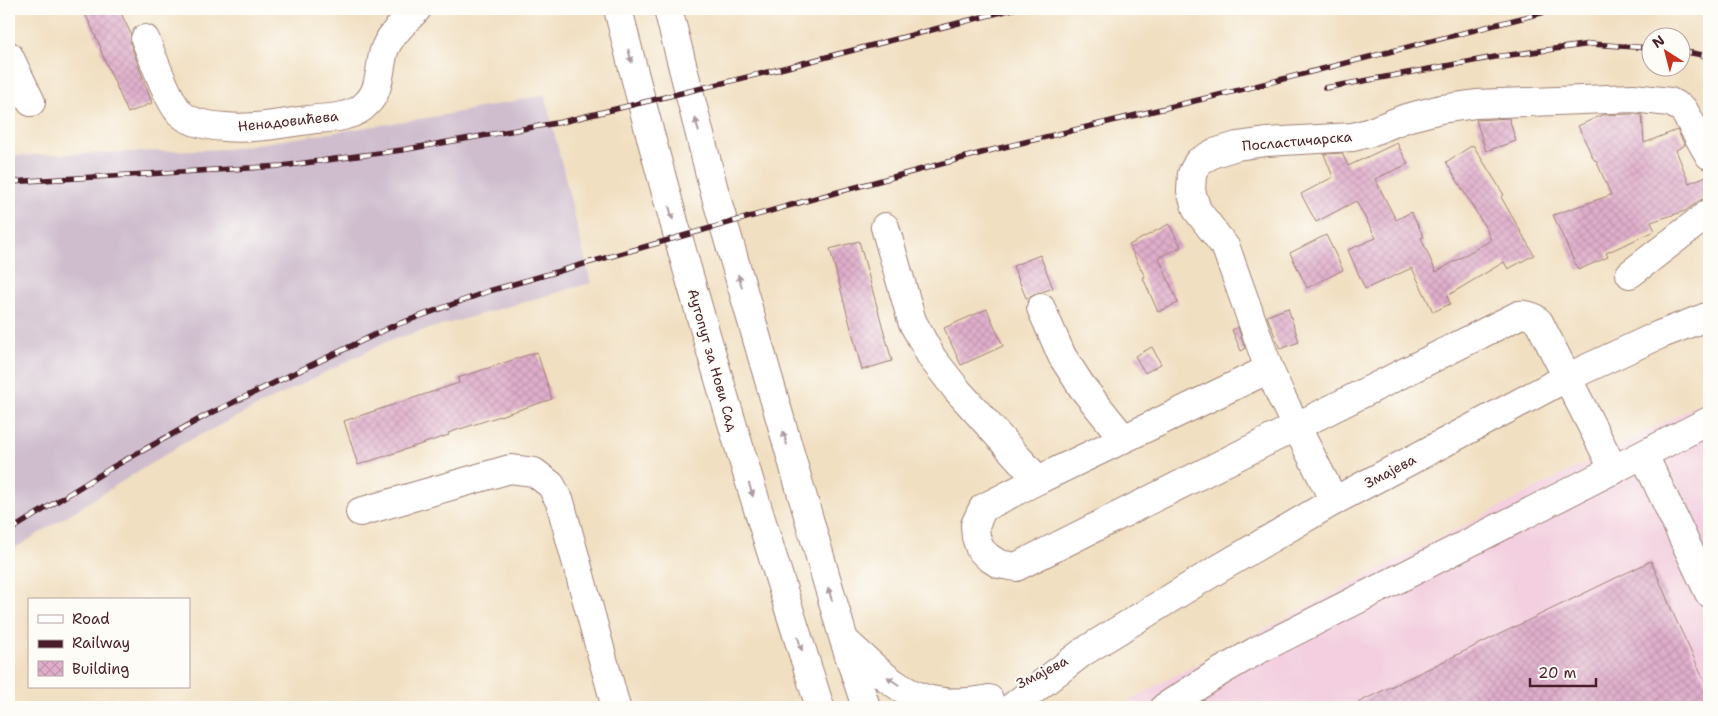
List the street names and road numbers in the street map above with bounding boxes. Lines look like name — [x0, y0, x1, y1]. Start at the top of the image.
street label: Ненадовићева — [237, 107, 340, 135]
street label: Посластичарска — [1241, 127, 1353, 155]
street label: Аутопут за Нови Сад — [684, 287, 742, 433]
street label: Змајева — [1361, 450, 1419, 492]
street label: Змајева — [1013, 651, 1071, 693]

